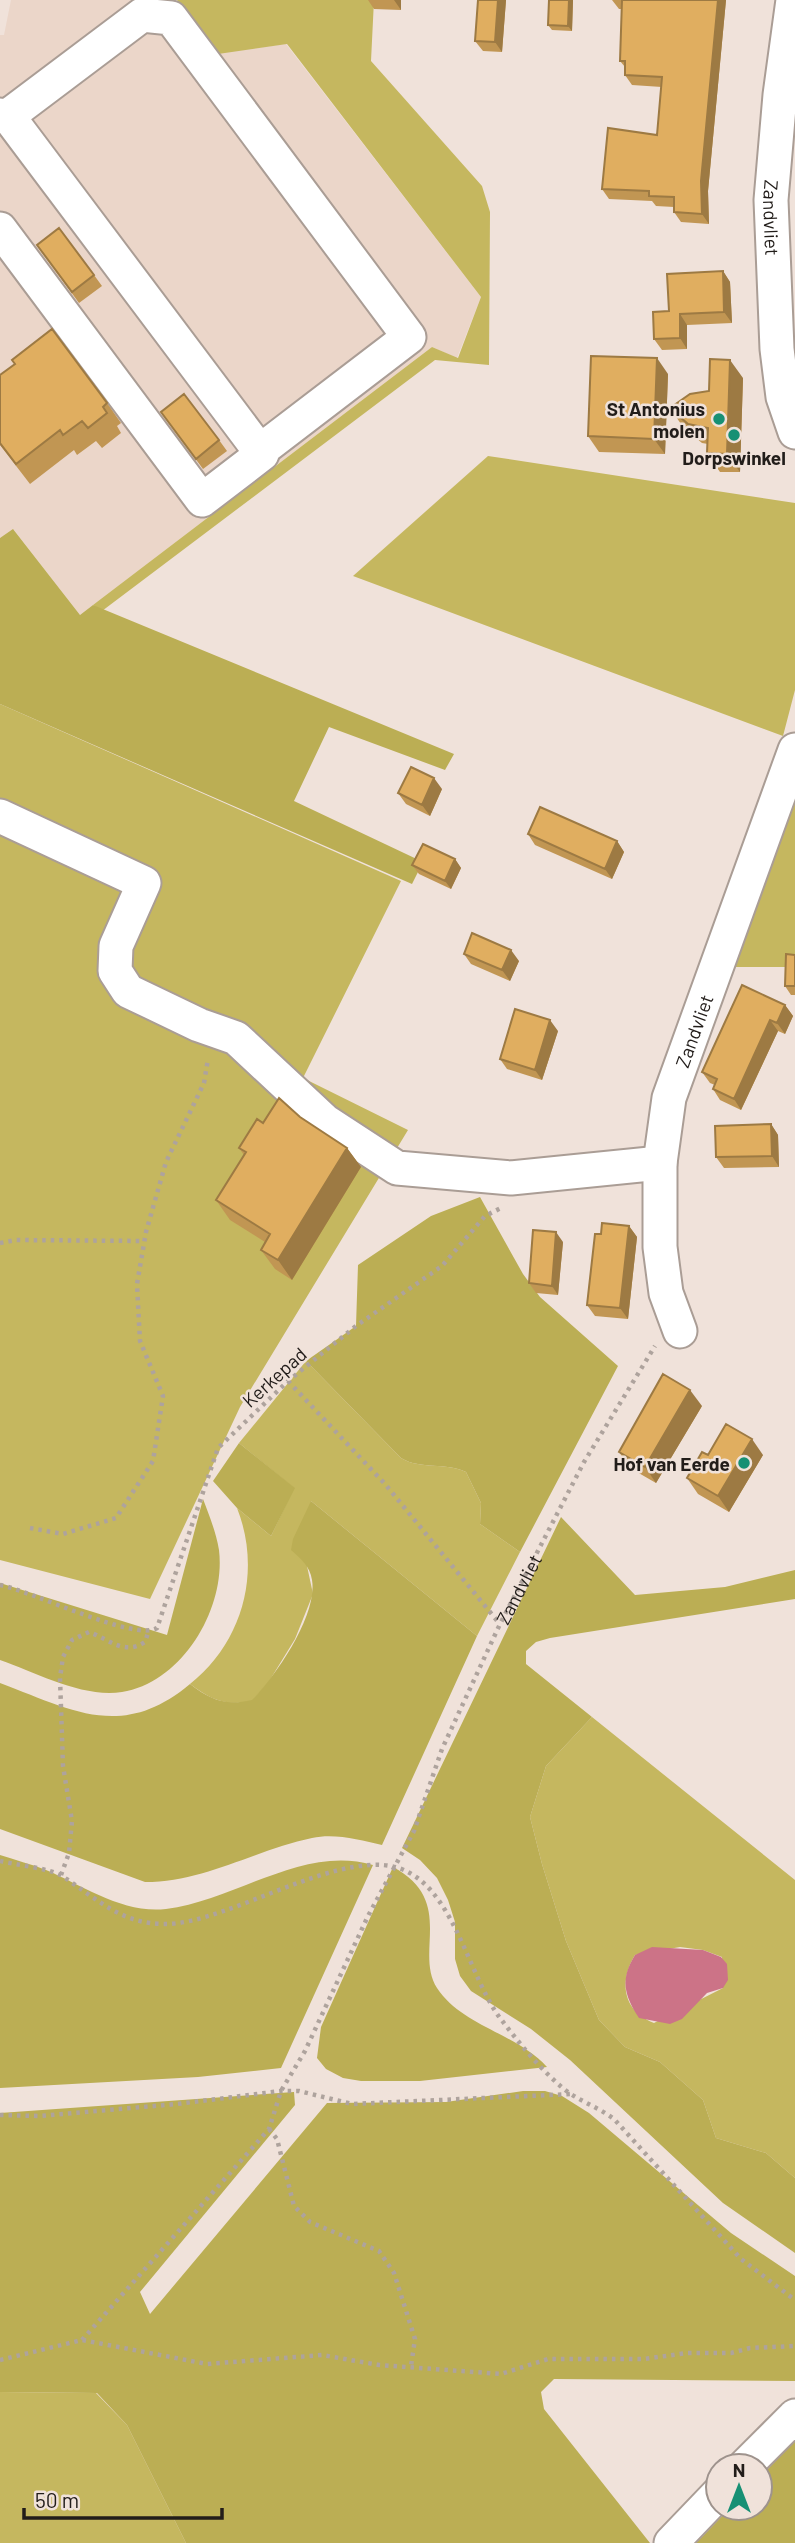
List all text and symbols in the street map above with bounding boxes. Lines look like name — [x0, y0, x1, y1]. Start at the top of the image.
street label: Zandvliet — [760, 179, 785, 256]
place label: St Antonius molen — [607, 397, 705, 442]
marker: St Antonius molen — [711, 411, 727, 427]
marker: Dorpswinkel — [726, 427, 742, 443]
place label: Dorpswinkel — [682, 446, 786, 469]
street label: Zandvliet — [670, 991, 717, 1070]
street label: Kerkepad — [237, 1342, 311, 1412]
place label: Hof van Eerde — [613, 1452, 730, 1475]
marker: Hof van Eerde — [736, 1455, 752, 1471]
street label: Zandvliet — [491, 1550, 546, 1628]
north arrow — [704, 2452, 774, 2522]
text: N — [733, 2458, 745, 2481]
scale bar — [24, 2476, 222, 2520]
text: 50 m — [35, 2487, 79, 2512]

